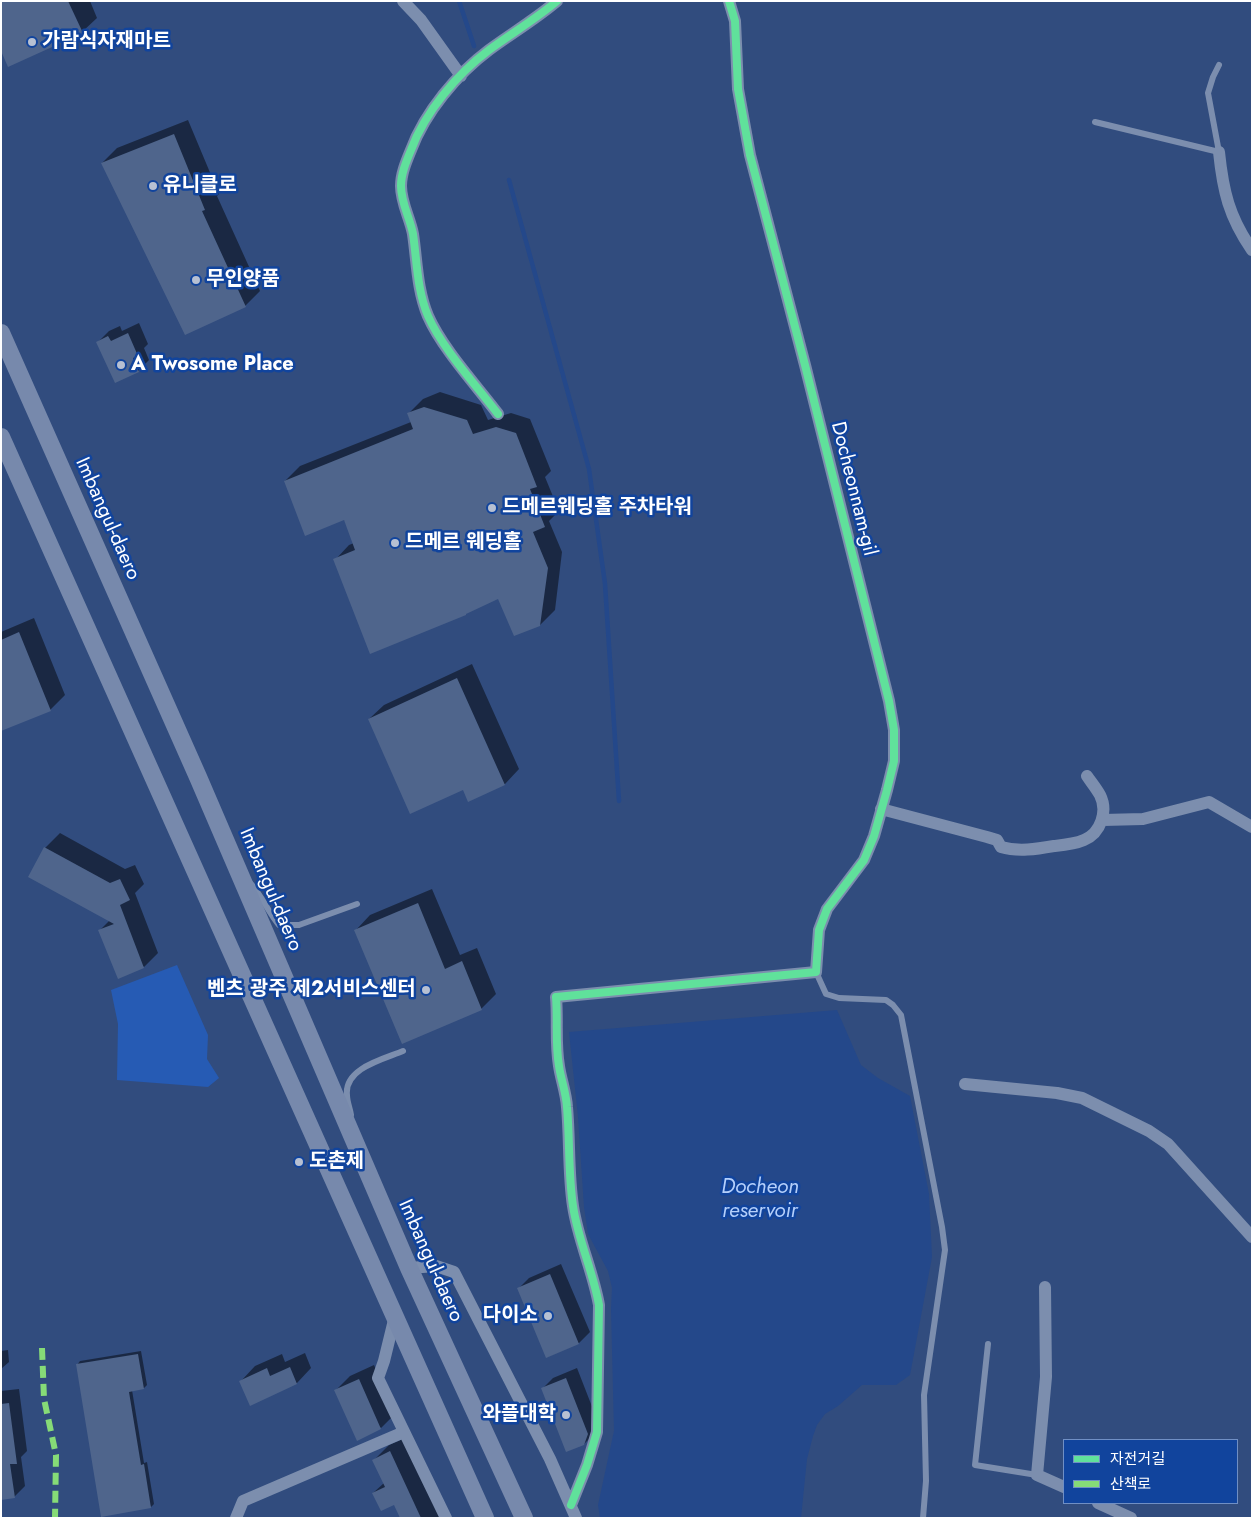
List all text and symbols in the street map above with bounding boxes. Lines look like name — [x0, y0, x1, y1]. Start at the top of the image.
place label: 가람식자재마트 — [42, 30, 171, 54]
marker: 가람식자재마트 — [26, 36, 38, 48]
place label: 유니클로 — [163, 174, 237, 198]
marker: 유니클로 — [147, 180, 159, 192]
place label: 무인양품 — [206, 268, 280, 292]
marker: 무인양품 — [190, 274, 202, 286]
place label: A Twosome Place — [131, 353, 294, 377]
marker: A Twosome Place — [115, 359, 127, 371]
street label: Docheonnam-gil — [825, 419, 881, 559]
street label: Imbangul-daero — [69, 454, 145, 584]
place label: 드메르웨딩홀 주차타워 — [502, 496, 692, 520]
marker: 드메르웨딩홀 주차타워 — [486, 502, 498, 514]
place label: 드메르 웨딩홀 — [405, 531, 521, 555]
marker: 드메르 웨딩홀 — [389, 537, 401, 549]
street label: Imbangul-daero — [233, 825, 307, 955]
place label: 벤츠 광주 제2서비스센터 — [207, 978, 416, 1002]
marker: 벤츠 광주 제2서비스센터 — [420, 984, 432, 996]
place label: 도촌제 — [309, 1150, 364, 1174]
marker: 도촌제 — [293, 1156, 305, 1168]
water label: Docheon reservoir — [721, 1175, 799, 1225]
street label: Imbangul-daero — [392, 1196, 468, 1326]
place label: 다이소 — [483, 1304, 538, 1328]
marker: 다이소 — [542, 1310, 554, 1322]
place label: 와플대학 — [482, 1403, 556, 1427]
marker: 와플대학 — [560, 1409, 572, 1421]
legend — [1063, 1439, 1238, 1504]
text: 자전거길 — [1110, 1448, 1165, 1470]
text: 산책로 — [1110, 1473, 1151, 1495]

